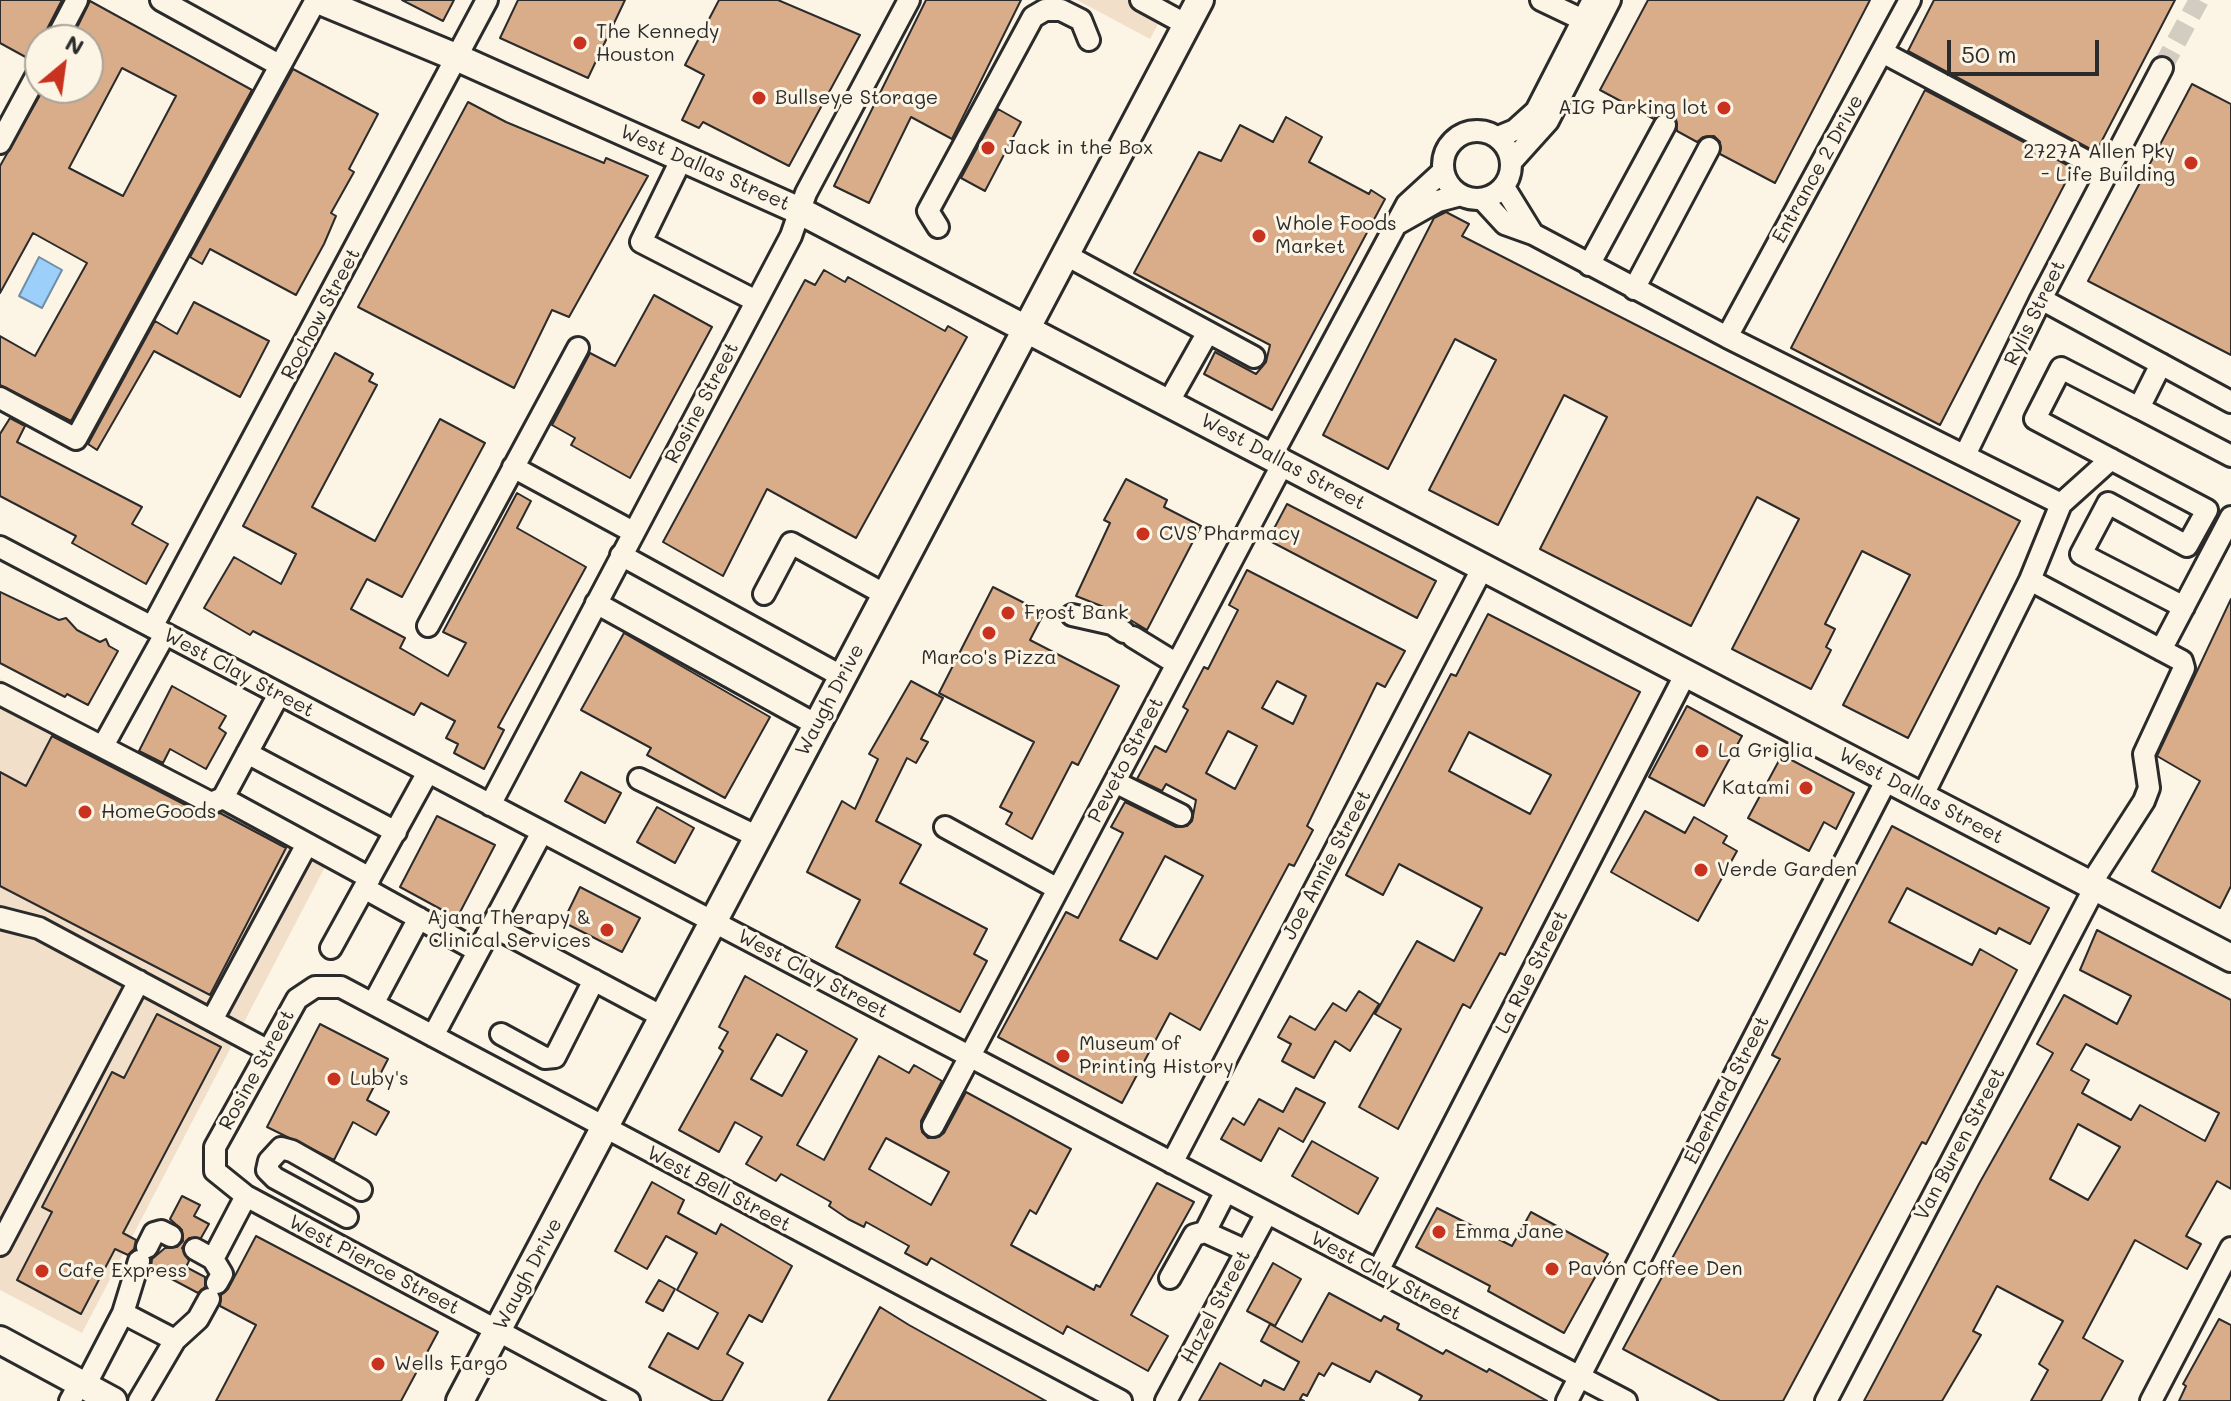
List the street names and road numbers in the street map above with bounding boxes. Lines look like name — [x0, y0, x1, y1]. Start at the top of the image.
street label: Entrance 2 Drive — [1767, 91, 1869, 247]
street label: West Dallas Street — [616, 120, 794, 216]
street label: Rochow Street — [276, 244, 366, 384]
street label: Rylis Street — [1999, 256, 2071, 370]
street label: Rosine Street — [660, 338, 744, 468]
street label: West Dallas Street — [1196, 408, 1370, 516]
street label: West Clay Street — [160, 623, 318, 723]
street label: Waugh Drive — [791, 640, 869, 760]
street label: Peveto Street — [1083, 693, 1169, 827]
street label: West Dallas Street — [1834, 742, 2008, 850]
street label: Joe Annie Street — [1277, 786, 1377, 944]
street label: La Rue Street — [1491, 906, 1573, 1038]
street label: West Clay Street — [734, 924, 892, 1024]
street label: Rosine Street — [214, 1006, 300, 1134]
street label: Eberhard Street — [1679, 1012, 1775, 1168]
street label: Van Buren Street — [1910, 1063, 2010, 1225]
street label: West Bell Street — [643, 1141, 795, 1237]
street label: West Pierce Street — [285, 1210, 463, 1320]
street label: Waugh Drive — [489, 1214, 567, 1334]
street label: West Clay Street — [1307, 1226, 1465, 1326]
street label: Hazel Street — [1176, 1246, 1256, 1368]

